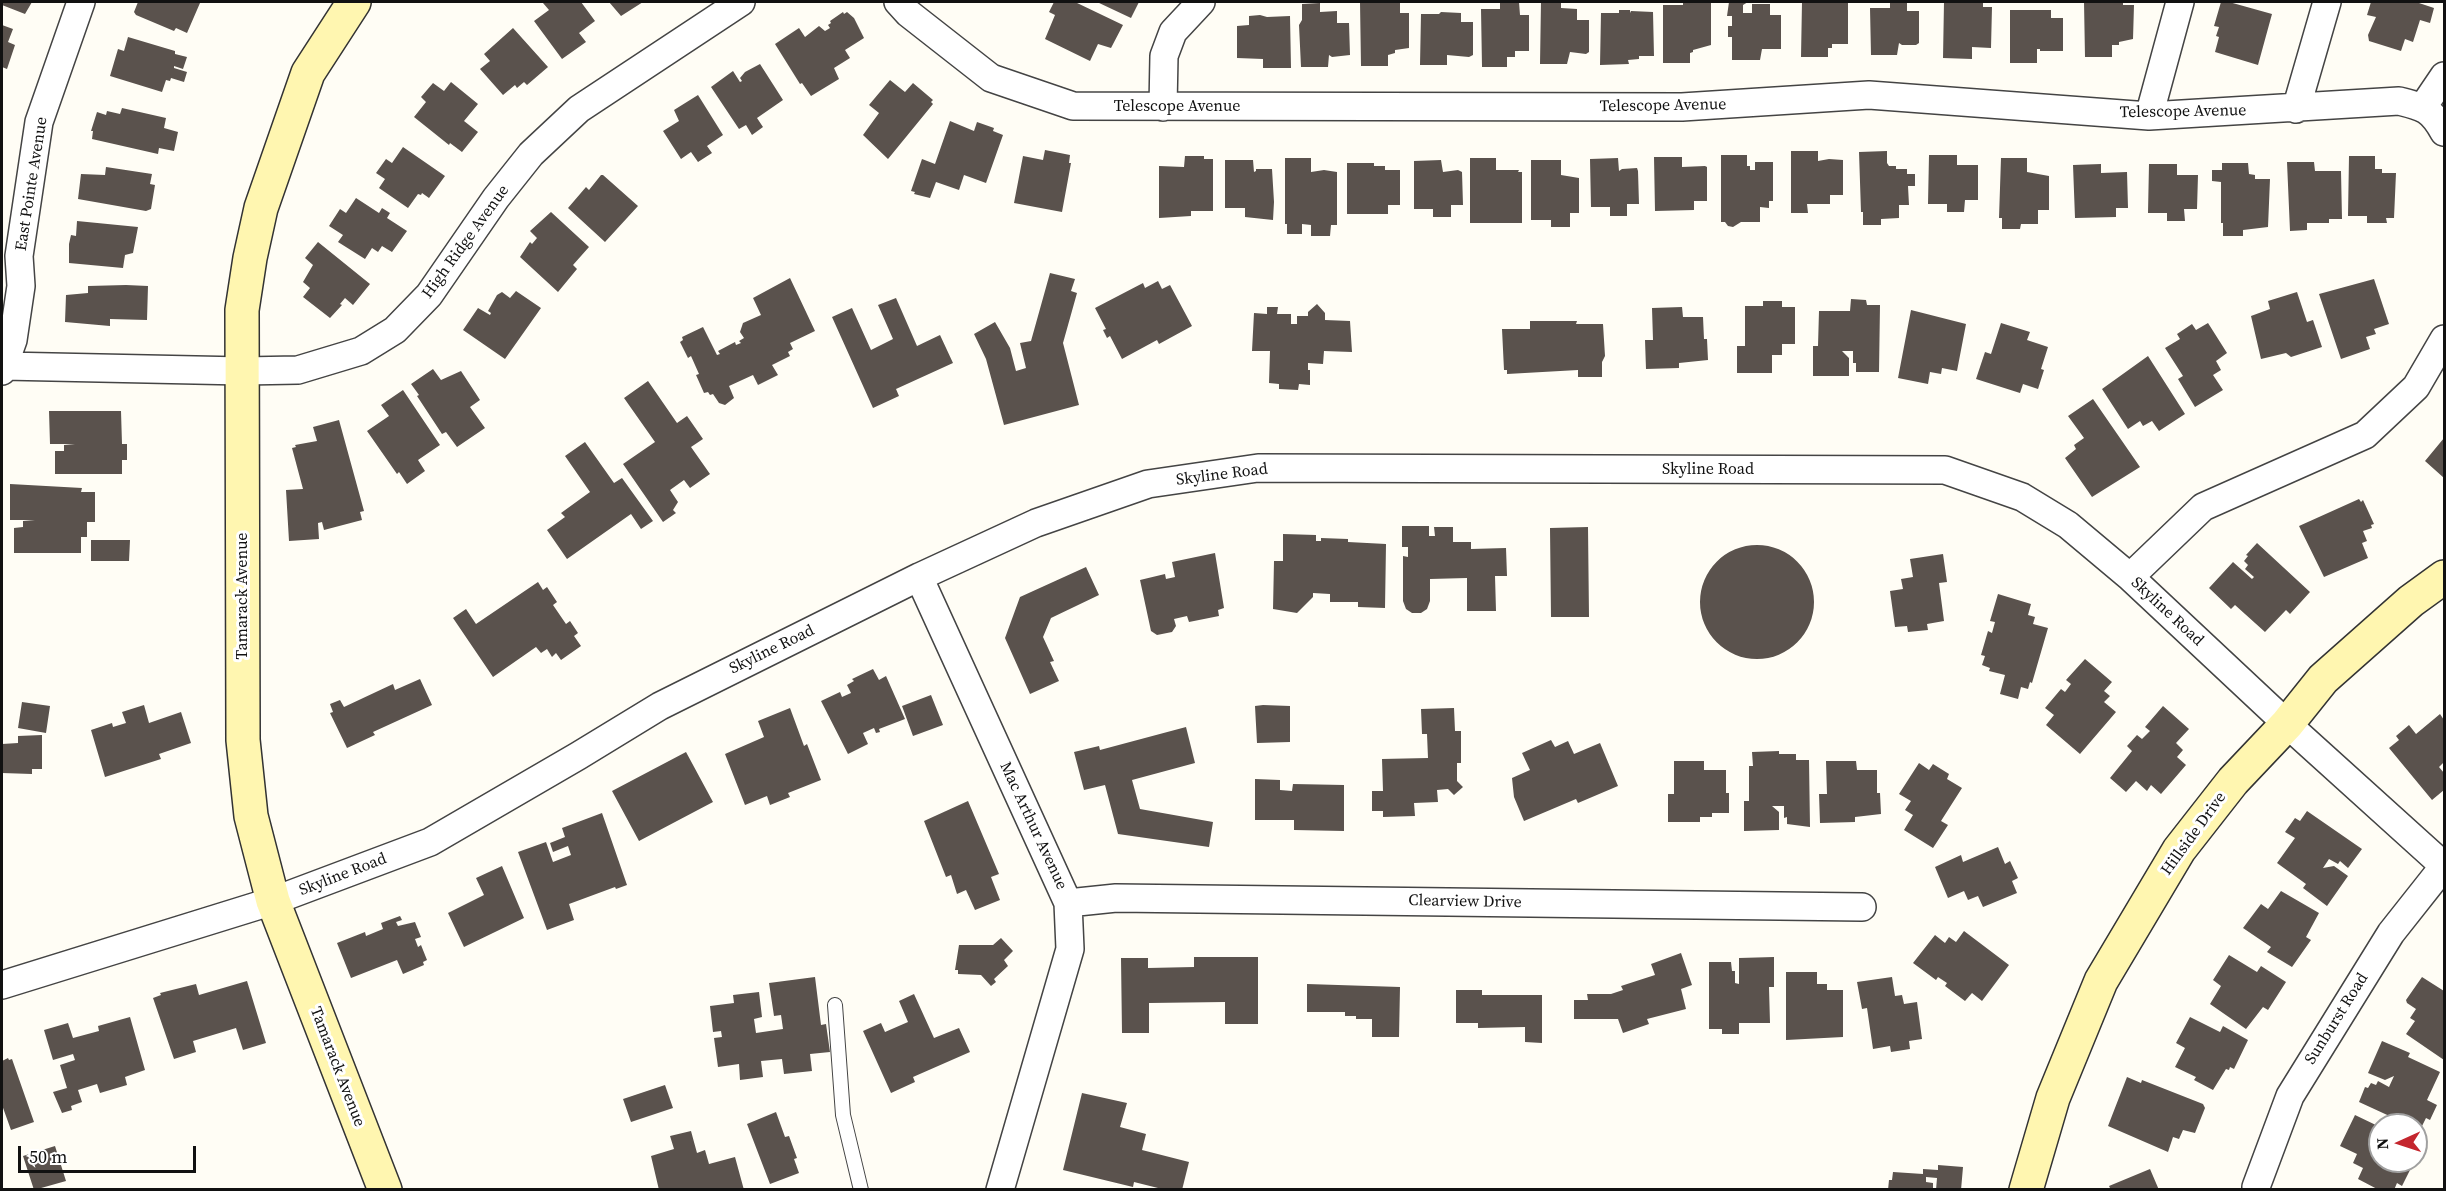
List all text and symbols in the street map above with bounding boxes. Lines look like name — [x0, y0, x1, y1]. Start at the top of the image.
street label: Telescope Avenue — [1600, 95, 1726, 117]
street label: Telescope Avenue — [1114, 97, 1240, 117]
street label: Telescope Avenue — [2120, 101, 2246, 123]
street label: East Pointe Avenue — [12, 116, 52, 252]
street label: High Ridge Avenue — [418, 182, 514, 302]
street label: Skyline Road — [1175, 460, 1269, 490]
street label: Skyline Road — [1662, 460, 1754, 480]
street label: Tamarack Avenue — [233, 533, 253, 659]
street label: Skyline Road — [2127, 574, 2207, 650]
street label: Skyline Road — [726, 621, 818, 679]
street label: Mac Arthur Avenue — [995, 759, 1071, 893]
street label: Hillside Drive — [2157, 789, 2231, 879]
street label: Skyline Road — [297, 850, 389, 900]
street label: Clearview Drive — [1408, 891, 1522, 913]
street label: Sunburst Road — [2301, 970, 2373, 1068]
street label: Tamarack Avenue — [305, 1004, 369, 1130]
north arrow — [2368, 1113, 2428, 1173]
scale bar — [21, 1134, 200, 1172]
text: N — [2371, 1137, 2393, 1150]
text: 50 m — [29, 1144, 67, 1169]

